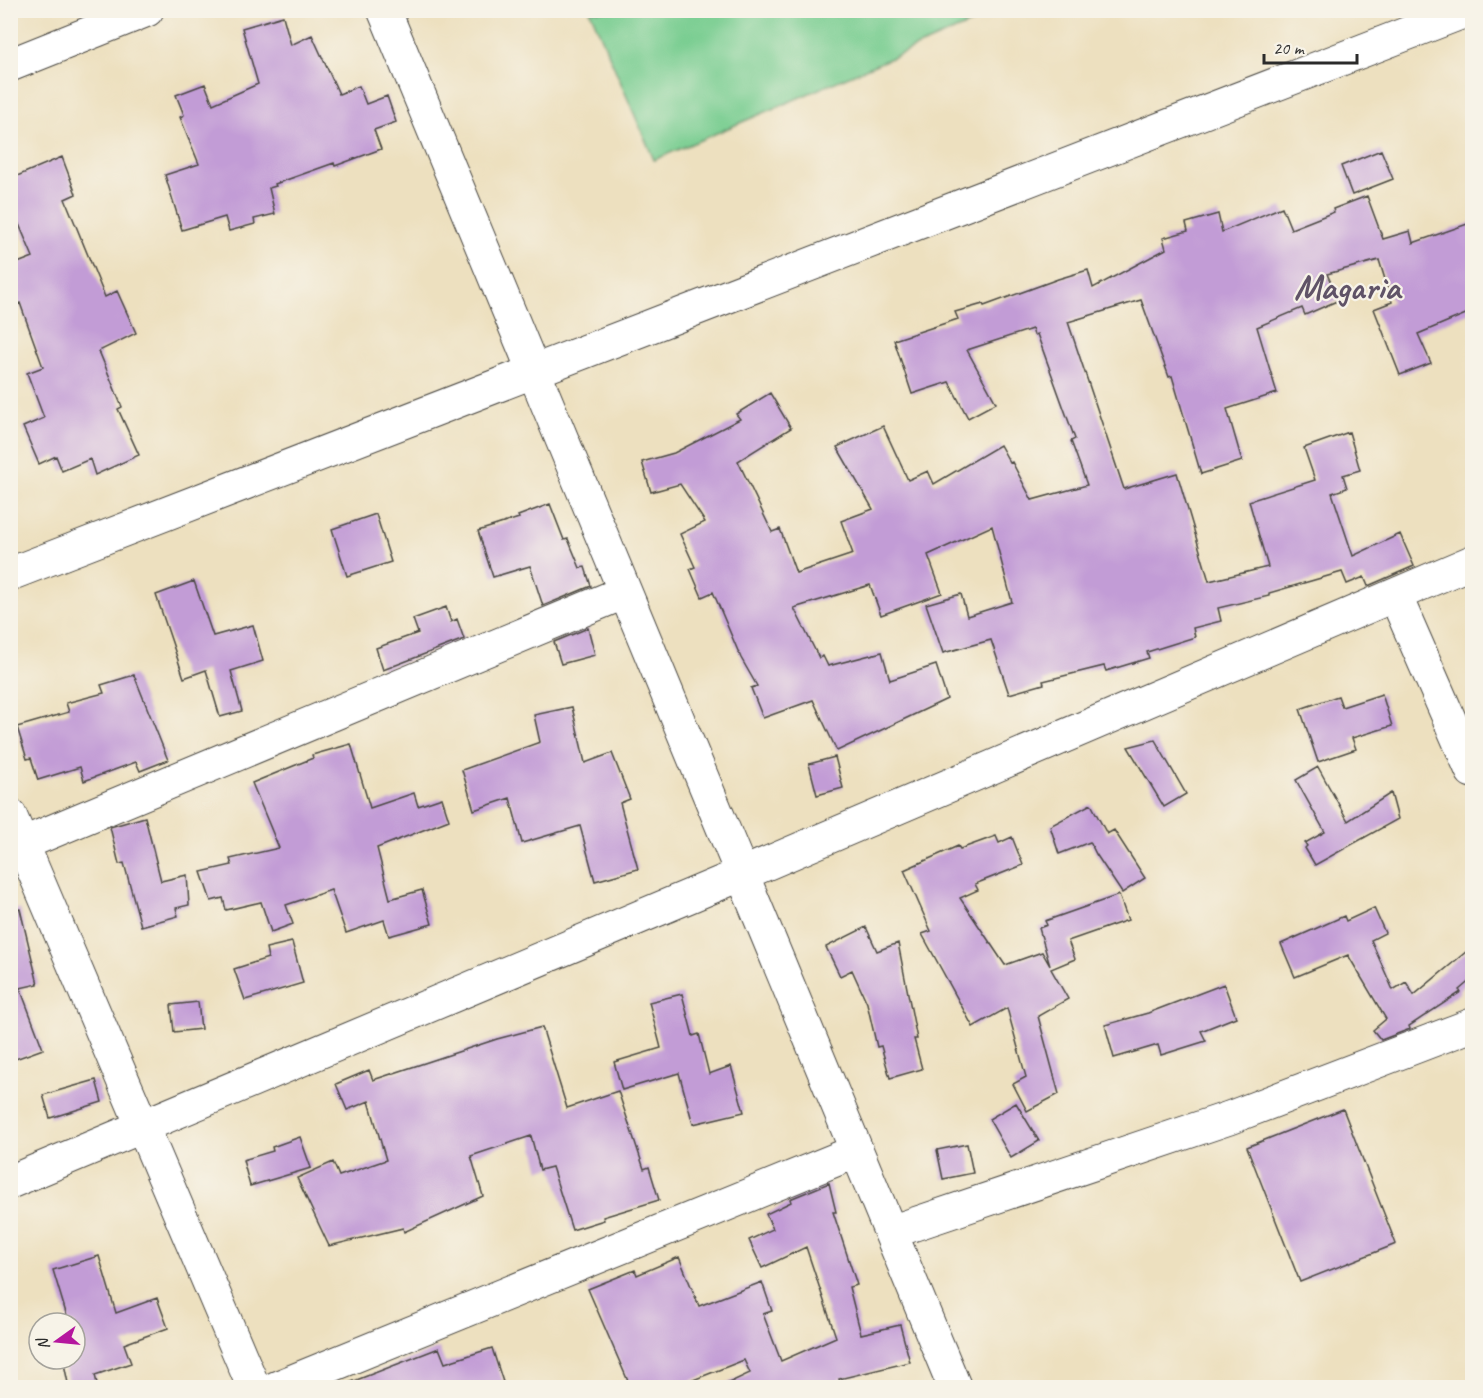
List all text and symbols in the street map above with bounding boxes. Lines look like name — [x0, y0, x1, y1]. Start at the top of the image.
scale bar — [1264, 27, 1357, 65]
text: 20 m — [1273, 37, 1306, 59]
district label: Magaria — [1294, 264, 1403, 310]
north arrow — [27, 1311, 87, 1371]
text: N — [32, 1334, 54, 1352]

